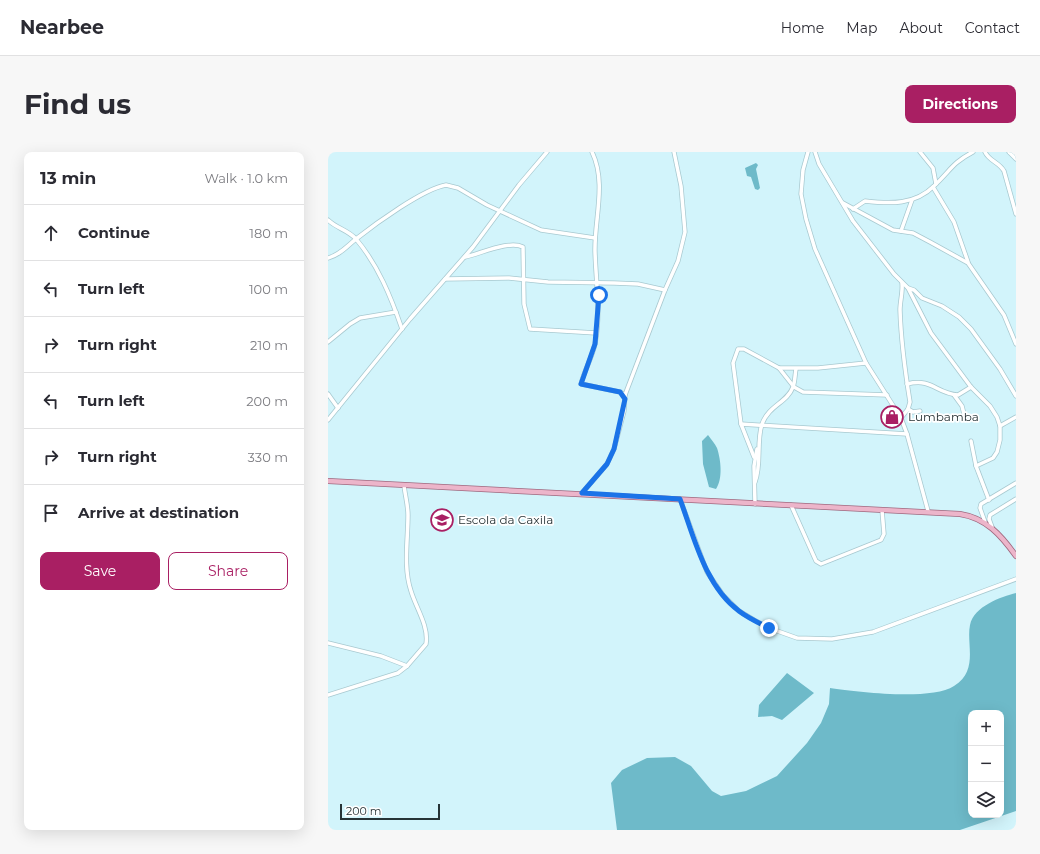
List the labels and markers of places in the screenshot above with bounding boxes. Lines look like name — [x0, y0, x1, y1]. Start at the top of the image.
shop icon: Lumbamba — [879, 404, 905, 430]
place label: Lumbamba — [908, 409, 979, 424]
school or university icon: Escola da Caxila — [429, 507, 455, 533]
place label: Escola da Caxila — [458, 512, 553, 527]

